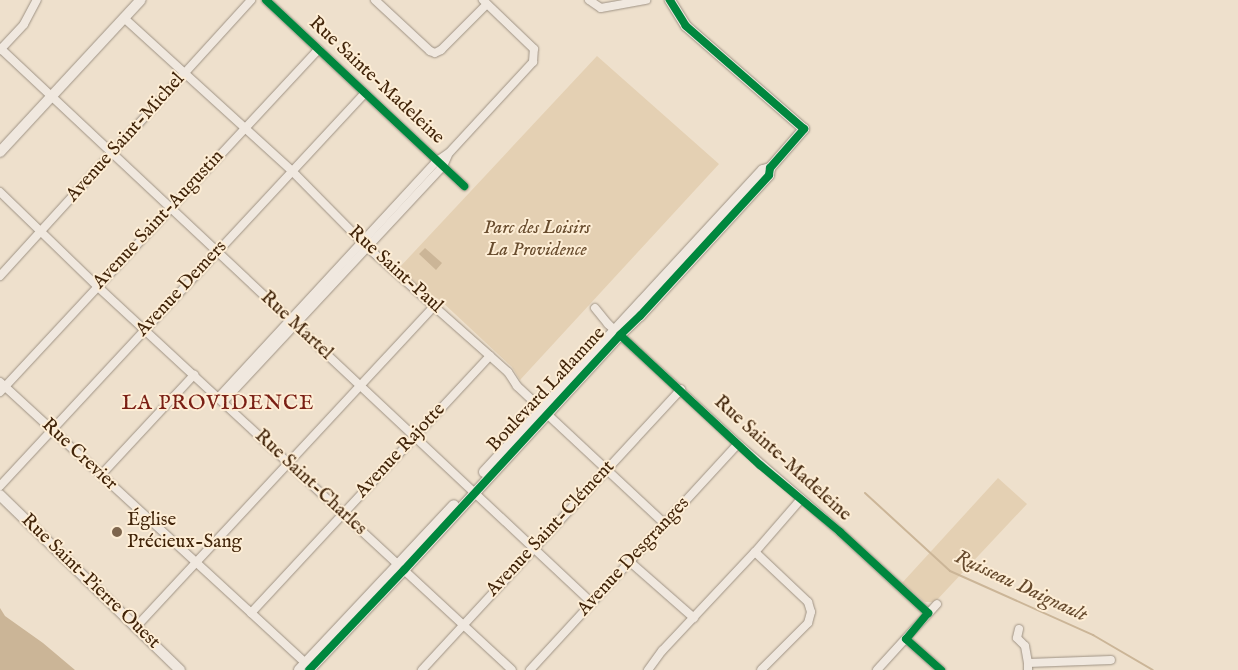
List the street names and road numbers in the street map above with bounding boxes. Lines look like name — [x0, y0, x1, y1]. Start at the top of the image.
street label: Rue Sainte-Madeleine — [304, 12, 448, 150]
street label: Avenue Saint-Michel — [62, 69, 190, 207]
street label: Avenue Saint-Augustin — [89, 146, 229, 294]
street label: Rue Saint-Paul — [343, 221, 447, 319]
street label: Avenue Demers — [132, 236, 232, 342]
street label: Rue Martel — [255, 287, 337, 365]
street label: Boulevard Laflamme — [483, 323, 611, 457]
street label: Rue Sainte-Madeleine — [709, 391, 855, 527]
street label: Avenue Rajotte — [351, 399, 451, 503]
street label: Rue Crevier — [36, 414, 122, 496]
street label: Rue Saint-Charles — [249, 425, 371, 541]
street label: Avenue Saint-Clément — [482, 456, 620, 602]
street label: Avenue Desgranges — [573, 493, 695, 621]
street label: Rue Saint-Pierre Ouest — [16, 510, 164, 654]

